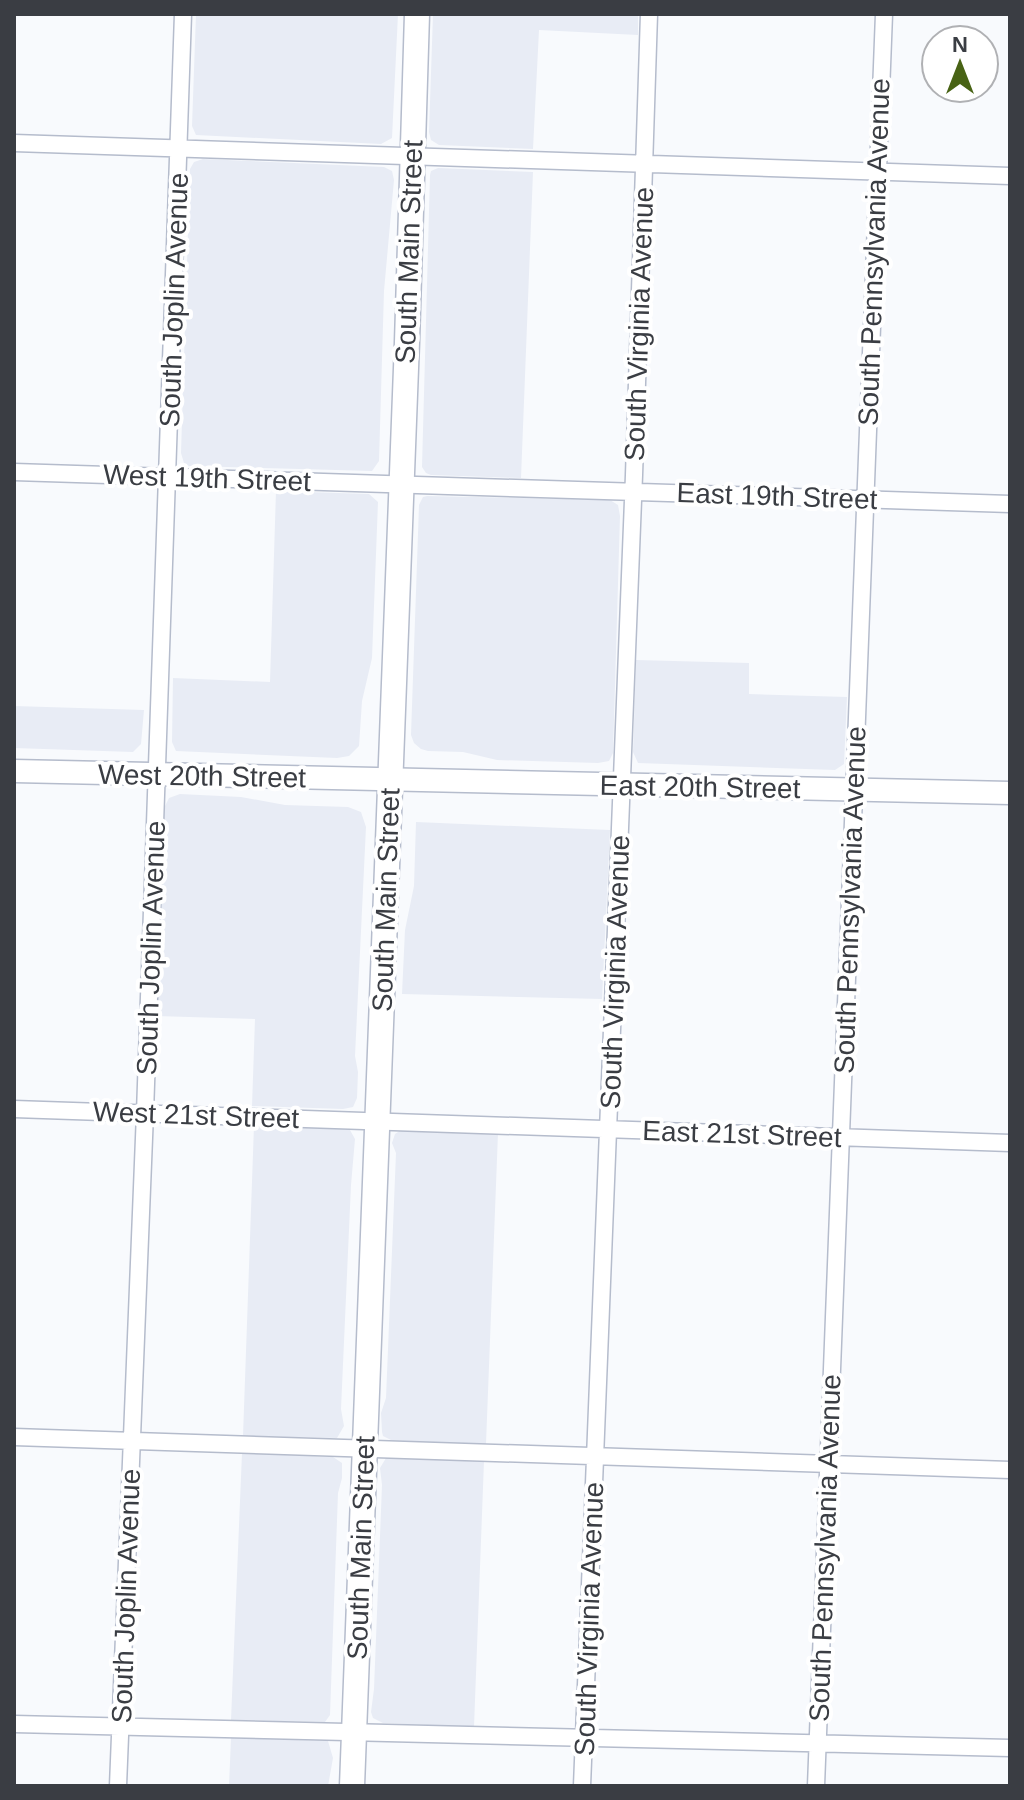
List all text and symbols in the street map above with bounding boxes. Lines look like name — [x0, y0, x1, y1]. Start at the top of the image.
north arrow — [920, 24, 1000, 104]
text: N — [952, 32, 968, 57]
street label: South Pennsylvania Avenue — [852, 77, 896, 427]
street label: South Main Street — [390, 139, 428, 365]
street label: South Joplin Avenue — [154, 172, 194, 428]
street label: South Virginia Avenue — [619, 186, 659, 462]
street label: West 19th Street — [103, 459, 312, 497]
street label: East 19th Street — [676, 477, 878, 515]
street label: South Pennsylvania Avenue — [828, 725, 872, 1075]
street label: West 20th Street — [98, 759, 306, 793]
street label: East 20th Street — [599, 770, 801, 804]
street label: South Main Street — [367, 787, 405, 1013]
street label: South Joplin Avenue — [131, 820, 171, 1076]
street label: South Virginia Avenue — [595, 834, 635, 1110]
street label: West 21st Street — [92, 1096, 300, 1134]
street label: East 21st Street — [642, 1115, 842, 1153]
street label: South Pennsylvania Avenue — [803, 1373, 847, 1723]
street label: South Main Street — [342, 1435, 380, 1661]
street label: South Joplin Avenue — [106, 1468, 146, 1724]
street label: South Virginia Avenue — [569, 1481, 609, 1757]

